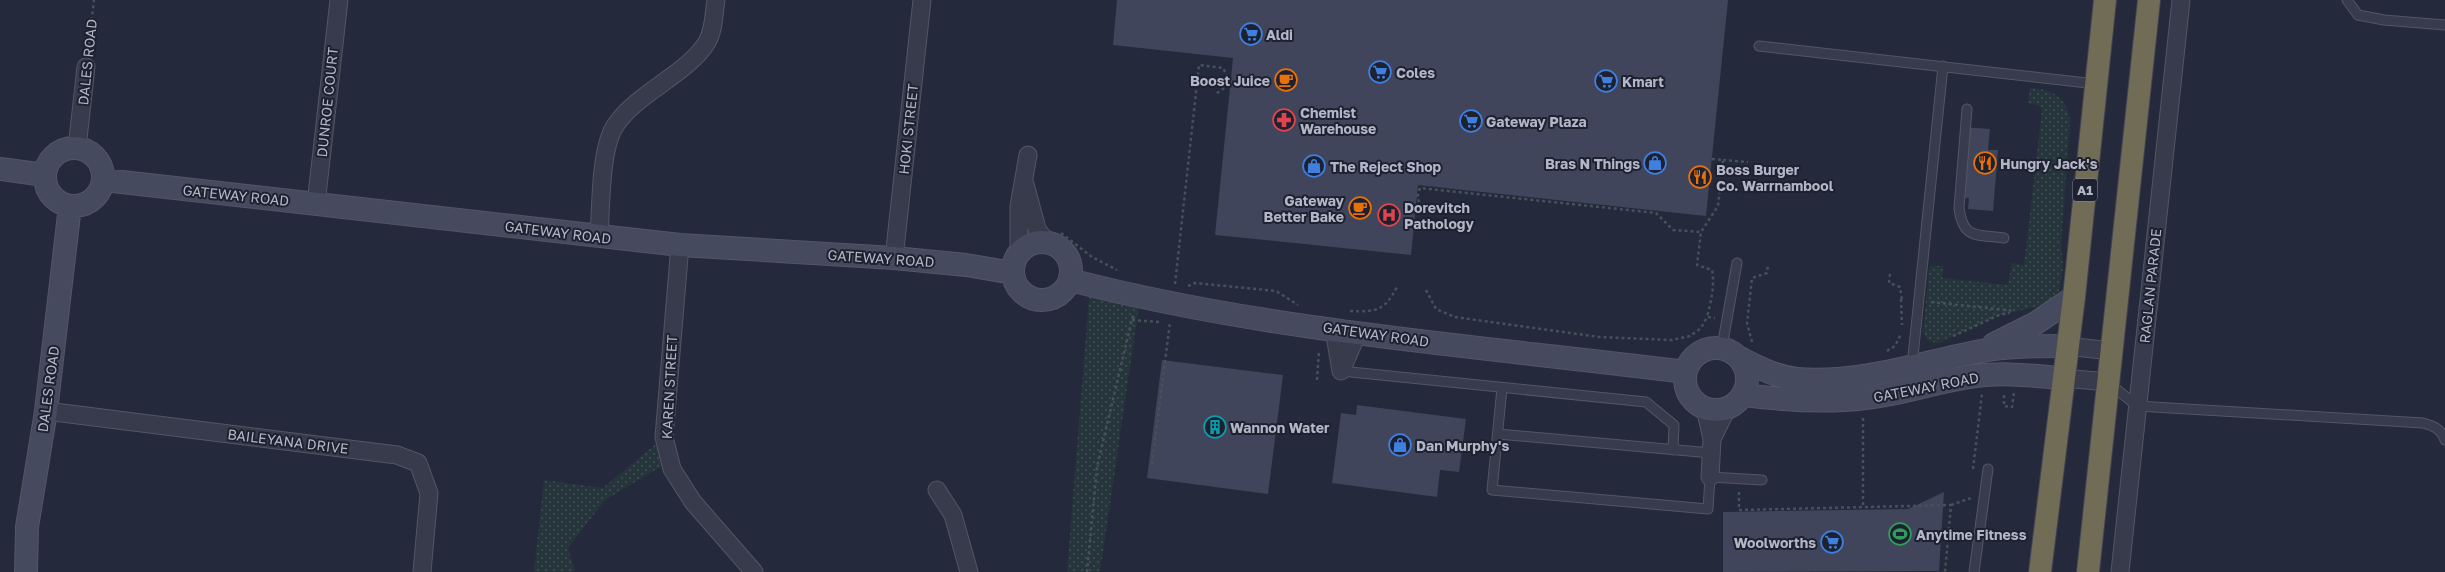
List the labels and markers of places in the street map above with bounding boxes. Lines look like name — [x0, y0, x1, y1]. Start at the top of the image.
supermarket icon: Aldi — [1238, 21, 1264, 47]
place label: Aldi — [1266, 26, 1293, 43]
supermarket icon: Coles — [1367, 59, 1393, 85]
place label: Coles — [1396, 64, 1435, 81]
cafe icon: Boost Juice — [1273, 67, 1299, 93]
supermarket icon: Kmart — [1593, 68, 1619, 94]
place label: Boost Juice — [1190, 72, 1270, 89]
place label: Kmart — [1622, 73, 1664, 90]
place label: Chemist Warehouse — [1300, 104, 1376, 137]
pharmacy icon: Chemist Warehouse — [1271, 107, 1297, 133]
supermarket icon: Gateway Plaza — [1458, 108, 1484, 134]
place label: Gateway Plaza — [1486, 113, 1587, 130]
shop icon: Bras N Things — [1642, 150, 1668, 176]
restaurant icon: Hungry Jack's — [1972, 150, 1998, 176]
shop icon: The Reject Shop — [1301, 153, 1327, 179]
place label: Bras N Things — [1545, 155, 1640, 172]
place label: Hungry Jack's — [2000, 155, 2098, 172]
place label: The Reject Shop — [1330, 158, 1442, 175]
place label: Boss Burger Co. Warrnambool — [1716, 161, 1834, 194]
restaurant icon: Boss Burger Co. Warrnambool — [1687, 164, 1713, 190]
place label: Gateway Better Bake — [1264, 192, 1345, 225]
cafe icon: Gateway Better Bake — [1347, 195, 1373, 221]
place label: Dorevitch Pathology — [1404, 199, 1474, 232]
hospital icon: Dorevitch Pathology — [1376, 202, 1402, 228]
building icon: Wannon Water — [1202, 414, 1228, 440]
place label: Wannon Water — [1230, 419, 1330, 436]
shop icon: Dan Murphy's — [1387, 432, 1413, 458]
place label: Dan Murphy's — [1416, 437, 1509, 454]
sports icon: Anytime Fitness — [1887, 521, 1913, 547]
place label: Anytime Fitness — [1916, 526, 2027, 543]
supermarket icon: Woolworths — [1819, 529, 1845, 555]
place label: Woolworths — [1734, 534, 1816, 551]

